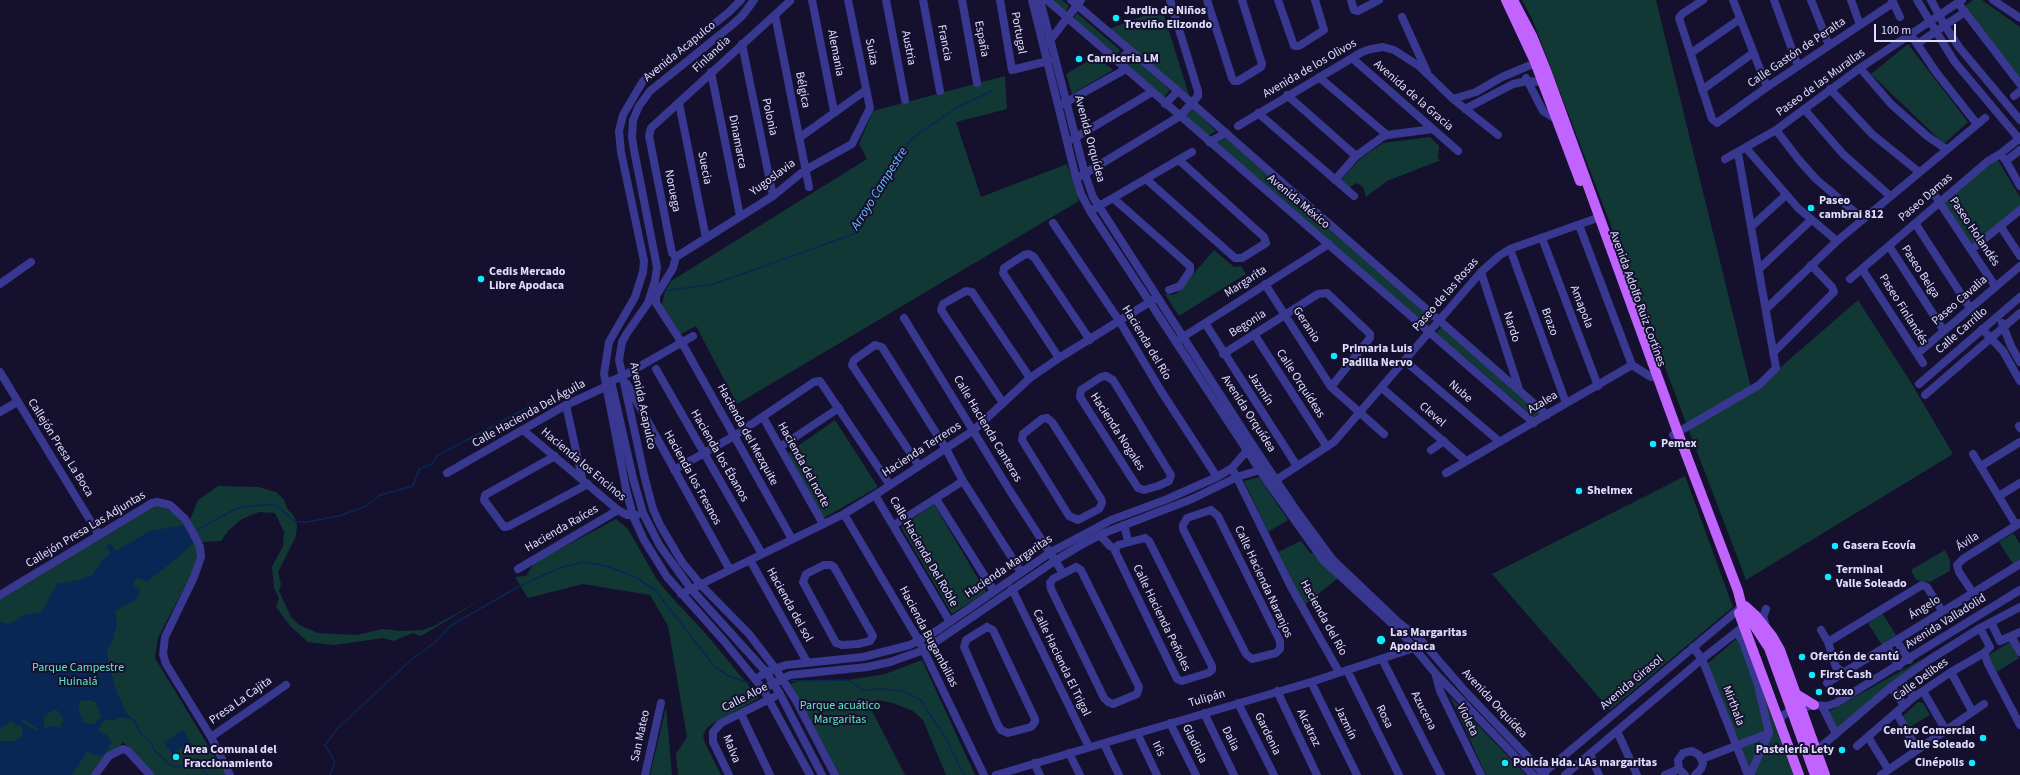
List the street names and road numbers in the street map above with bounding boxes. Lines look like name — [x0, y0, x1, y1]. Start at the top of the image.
street label: Portugal — [1007, 11, 1029, 55]
street label: Calle Gastón de Peralta — [1745, 15, 1849, 91]
street label: Avenida Acapulco — [641, 19, 719, 85]
street label: España — [970, 20, 992, 58]
street label: Francia — [933, 24, 955, 62]
street label: Alemania — [823, 29, 847, 77]
street label: Austria — [898, 29, 918, 67]
street label: Finlandia — [690, 34, 734, 76]
street label: Avenida de los Olivos — [1261, 36, 1359, 102]
street label: Suiza — [861, 37, 881, 67]
street label: Paseo de las Murallas — [1774, 46, 1868, 120]
street label: Avenida de la Gracia — [1370, 57, 1456, 135]
street label: Bélgica — [791, 71, 813, 109]
street label: Avenida Orquídea — [1071, 94, 1107, 184]
street label: Polonia — [758, 97, 780, 137]
street label: Dinamarca — [725, 114, 749, 170]
street label: Suecia — [694, 150, 714, 186]
street label: Yugoslavia — [747, 157, 799, 199]
street label: Noruega — [661, 169, 683, 213]
street label: Paseo Damas — [1896, 171, 1956, 225]
street label: Avenida México — [1264, 172, 1332, 232]
street label: Paseo Holandés — [1946, 195, 2002, 269]
street label: Avenida Adolfo Ruiz Cortínes — [1606, 229, 1668, 369]
street label: Paseo Belga — [1898, 243, 1942, 301]
street label: Paseo de las Rosas — [1410, 255, 1482, 335]
street label: Margarita — [1222, 263, 1270, 301]
street label: Paseo Finlandés — [1875, 272, 1931, 348]
street label: Paseo Cavalia — [1929, 273, 1991, 329]
street label: Amapola — [1566, 284, 1596, 330]
street label: Hacienda del Río — [1118, 303, 1174, 383]
street label: Geranio — [1289, 305, 1323, 345]
street label: Calle Carrillo — [1933, 305, 1991, 357]
street label: Brazo — [1537, 306, 1561, 338]
street label: Begonia — [1227, 307, 1269, 341]
street label: Nardo — [1499, 310, 1523, 344]
street label: Calle Orquídeas — [1272, 347, 1328, 421]
street label: Avenida Acapulco — [626, 361, 658, 451]
street label: Jazmín — [1244, 370, 1276, 408]
street label: Calle Hacienda Canteras — [950, 373, 1024, 485]
street label: Avenida Orquídea — [1218, 373, 1278, 455]
street label: Calle Hacienda Del Águila — [470, 377, 588, 451]
street label: Nube — [1445, 378, 1475, 406]
street label: Hacienda del Mezquite — [713, 382, 781, 488]
street label: Azalea — [1525, 389, 1561, 417]
street label: Hacienda Nogales — [1086, 390, 1148, 474]
street label: Callejón Presa La Boca — [24, 396, 96, 500]
street label: Clevel — [1416, 400, 1448, 430]
street label: Hacienda los Ébanos — [687, 407, 751, 505]
street label: Hacienda Terreros — [880, 419, 964, 481]
street label: Hacienda del norte — [774, 420, 832, 510]
street label: Hacienda los Encinos — [538, 425, 628, 505]
street label: Hacienda los Fresnos — [660, 428, 724, 528]
street label: Callejón Presa Las Adjuntas — [24, 489, 148, 571]
street label: Calle Hacienda Del Roble — [886, 494, 960, 610]
street label: Hacienda Raíces — [523, 502, 601, 556]
street label: Calle Hacienda Naranjos — [1231, 524, 1295, 640]
street label: Ávila — [1954, 529, 1982, 555]
street label: Hacienda Margaritas — [962, 532, 1056, 602]
street label: Calle Hacienda Peñoles — [1129, 562, 1193, 674]
street label: Hacienda del sol — [763, 565, 815, 645]
street label: Hacienda del Río — [1296, 578, 1350, 658]
street label: Hacienda Bugambilias — [895, 584, 961, 690]
street label: Avenida Valladolid — [1903, 591, 1989, 653]
street label: Ángelo — [1907, 593, 1943, 623]
street label: Calle Hacienda El Trigal — [1029, 607, 1093, 719]
street label: Avenida Girasol — [1598, 653, 1666, 713]
street label: Calle Delibes — [1891, 655, 1951, 705]
street label: Avenida Orquídea — [1458, 666, 1530, 742]
street label: Presa La Cajita — [207, 674, 275, 728]
street label: Calle Aloe — [720, 680, 770, 716]
street label: Mirthala — [1719, 684, 1747, 728]
street label: Tulipán — [1187, 687, 1227, 711]
street label: Azucena — [1407, 689, 1439, 733]
street label: Violeta — [1453, 701, 1481, 739]
street label: Rosa — [1372, 703, 1396, 731]
street label: Jazmín — [1331, 704, 1359, 742]
street label: Alcatraz — [1293, 707, 1323, 749]
street label: San Mateo — [629, 709, 653, 763]
street label: Gardenia — [1251, 710, 1283, 758]
street label: Gladiola — [1178, 722, 1210, 766]
street label: Dalia — [1218, 724, 1242, 754]
street label: Malva — [719, 733, 743, 765]
street label: Iris — [1148, 739, 1168, 759]

